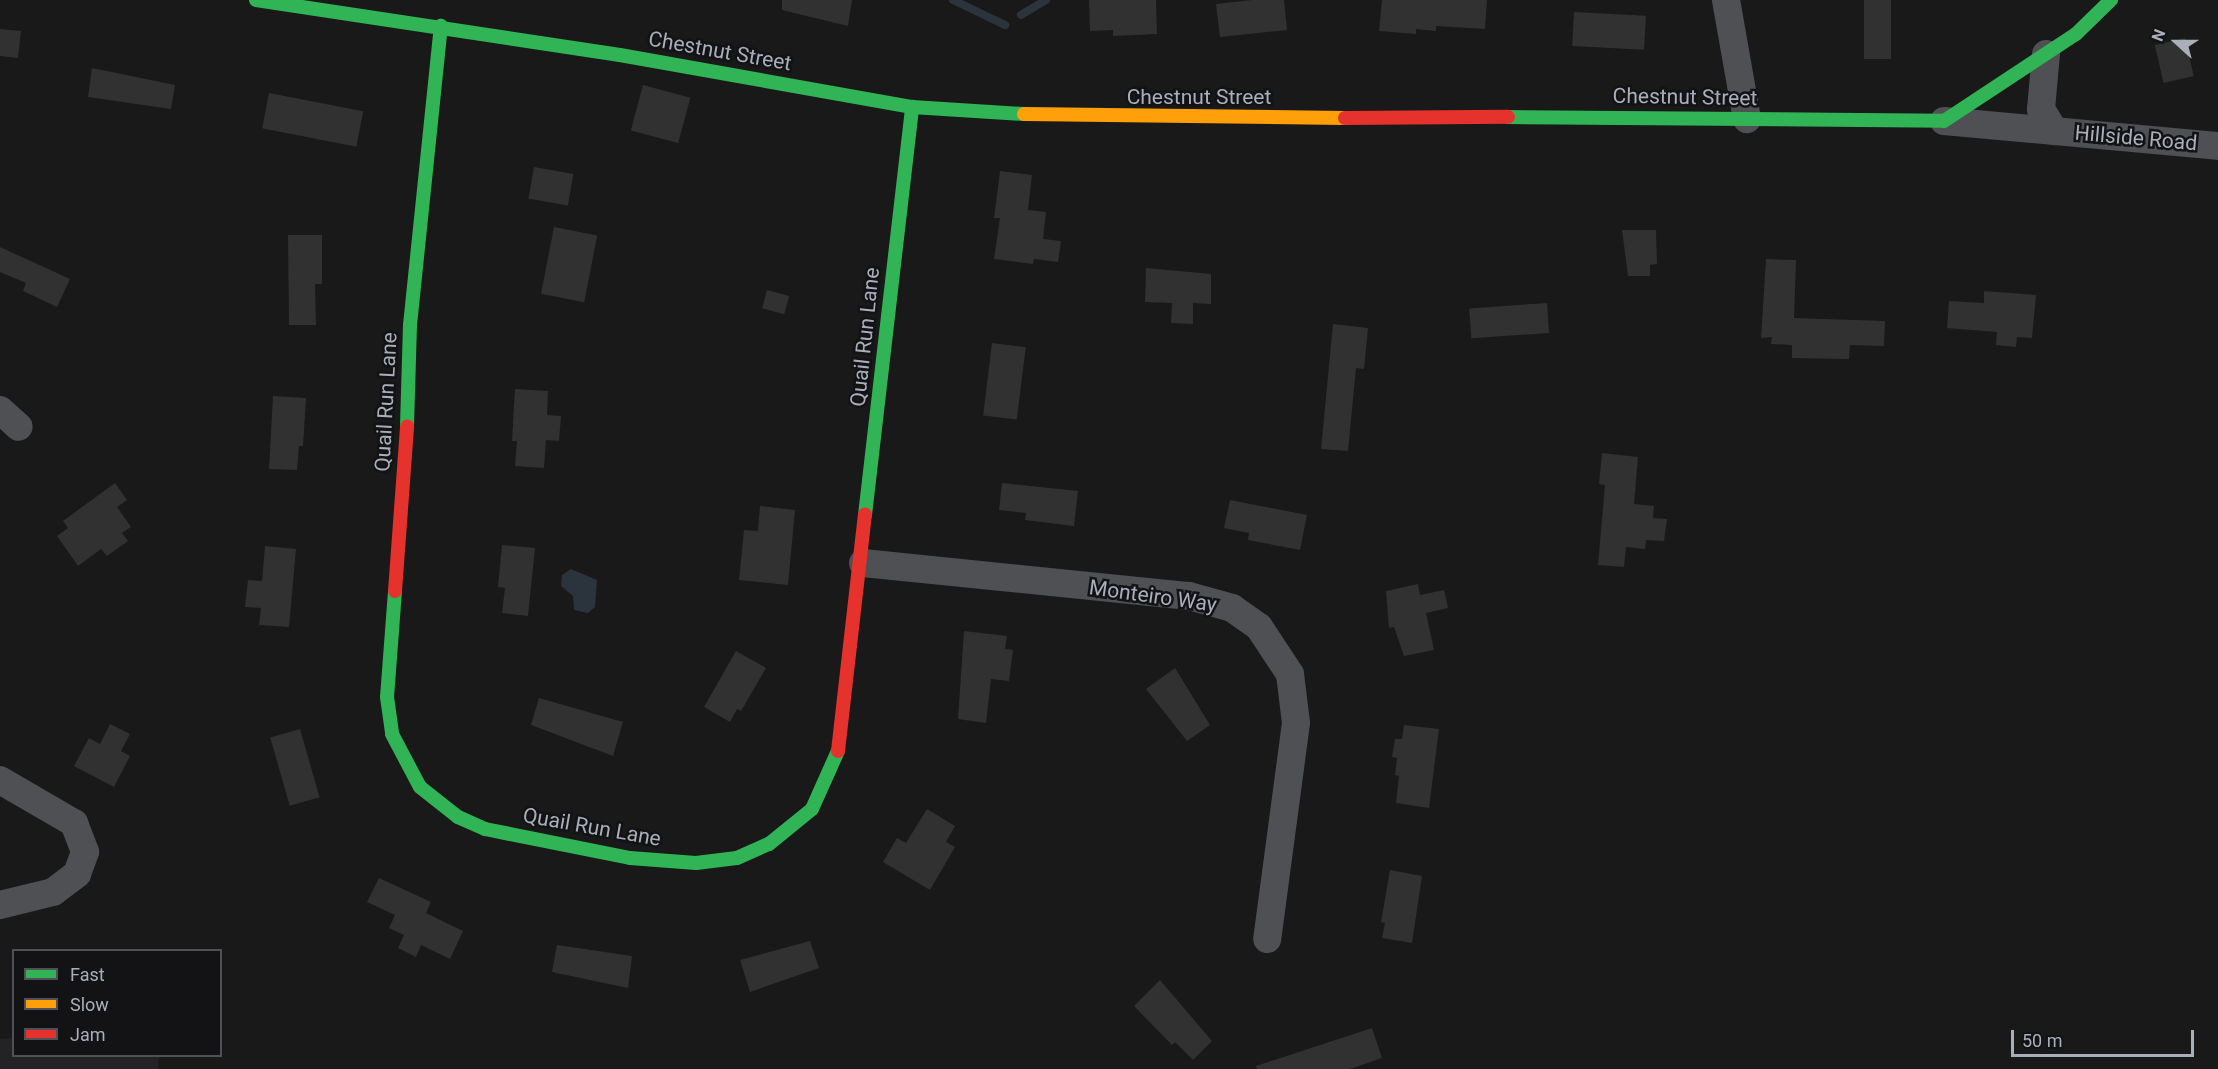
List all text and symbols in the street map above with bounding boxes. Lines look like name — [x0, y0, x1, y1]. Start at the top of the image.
north arrow — [2146, 12, 2206, 72]
street label: Chestnut Street — [647, 26, 793, 76]
text: N — [2148, 27, 2170, 44]
street label: Chestnut Street — [1612, 83, 1758, 111]
street label: Chestnut Street — [1127, 84, 1271, 110]
street label: Hillside Road — [2074, 120, 2198, 156]
street label: Quail Run Lane — [845, 266, 885, 408]
street label: Quail Run Lane — [370, 332, 402, 472]
street label: Monteiro Way — [1088, 575, 1218, 617]
street label: Quail Run Lane — [521, 802, 663, 852]
legend — [12, 949, 222, 1057]
text: Fast — [70, 964, 105, 985]
text: Slow — [70, 994, 109, 1015]
scale bar — [2014, 1018, 2197, 1056]
text: Jam — [70, 1024, 106, 1045]
text: 50 m — [2022, 1030, 2062, 1051]

